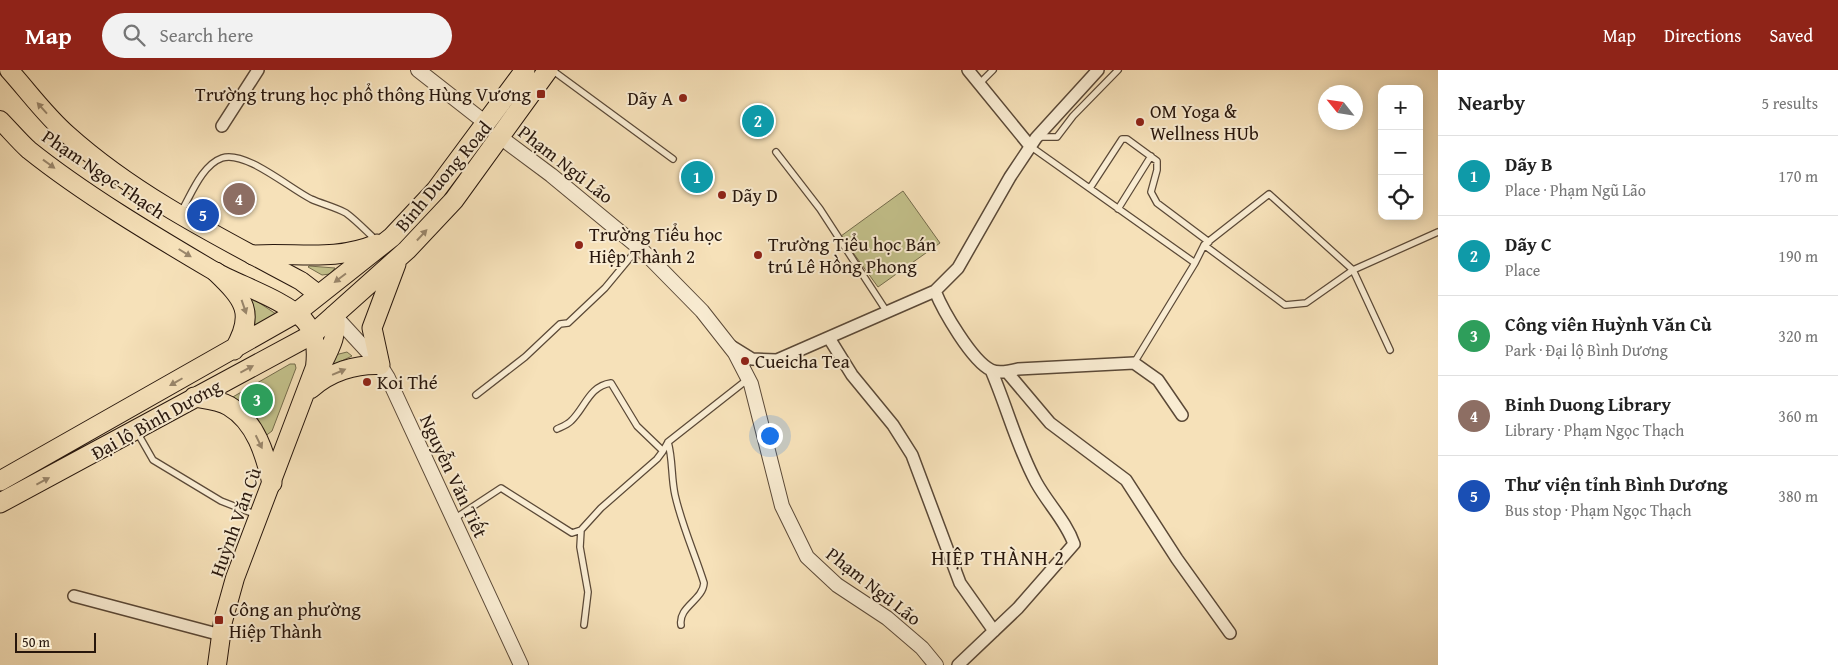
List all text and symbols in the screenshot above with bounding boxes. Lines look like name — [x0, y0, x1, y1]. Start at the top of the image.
search box — [102, 13, 452, 58]
text: Map — [25, 18, 72, 53]
icon: search — [120, 21, 148, 49]
text: Search here — [160, 21, 253, 49]
text: Map — [1603, 22, 1636, 49]
text: Directions — [1664, 22, 1741, 49]
text: Saved — [1769, 22, 1813, 49]
place label: Trường trung học phổ thông Hùng Vương — [195, 80, 532, 108]
place label: Dãy A — [627, 84, 673, 112]
north arrow — [1318, 85, 1363, 130]
map controls — [1378, 85, 1423, 220]
button: + — [1378, 85, 1423, 130]
text: Nearby — [1458, 87, 1525, 118]
marker: Trường trung học phổ thông Hùng Vương — [535, 88, 547, 100]
text: 5 results — [1761, 91, 1818, 115]
marker: Dãy A — [677, 92, 689, 104]
place label: OM Yoga & Wellness HUb — [1150, 97, 1259, 147]
one-way arrow — [37, 101, 48, 114]
pin: 2 — [742, 102, 774, 140]
street label: Binh Duong Road — [388, 114, 498, 238]
marker: OM Yoga & Wellness HUb — [1134, 116, 1146, 128]
street label: Phạm Ngũ Lão — [513, 118, 619, 210]
street label: Phạm Ngọc Thạch — [37, 122, 171, 226]
button: − — [1378, 130, 1423, 175]
text: Dãy B — [1505, 150, 1553, 178]
pin: 1 — [681, 158, 713, 196]
one-way arrow — [42, 159, 56, 169]
text: 1 — [1470, 164, 1478, 188]
text: 170 m — [1778, 164, 1818, 188]
button: locate — [1378, 175, 1423, 220]
text: Place · Phạm Ngũ Lão — [1505, 178, 1646, 202]
pin: 4 — [223, 180, 255, 218]
place label: Dãy D — [732, 181, 778, 209]
marker: Dãy D — [716, 189, 728, 201]
pin: 5 — [187, 196, 219, 234]
place label: Trường Tiểu học Hiệp Thành 2 — [589, 220, 723, 270]
one-way arrow — [416, 229, 428, 241]
place label: Trường Tiểu học Bán trú Lê Hồng Phong — [768, 230, 936, 280]
text: Dãy C — [1505, 230, 1552, 258]
marker: Trường Tiểu học Hiệp Thành 2 — [573, 239, 585, 251]
text: 2 — [1470, 244, 1478, 268]
text: 190 m — [1778, 244, 1818, 268]
one-way arrow — [178, 248, 191, 257]
marker: Trường Tiểu học Bán trú Lê Hồng Phong — [752, 249, 764, 261]
text: Place — [1505, 258, 1540, 282]
one-way arrow — [334, 272, 347, 283]
one-way arrow — [240, 300, 248, 315]
text: Công viên Huỳnh Văn Cù — [1505, 310, 1712, 338]
text: 3 — [1470, 324, 1478, 348]
text: 320 m — [1778, 324, 1818, 348]
text: Park · Đại lộ Bình Dương — [1505, 338, 1668, 362]
place label: Cueicha Tea — [755, 347, 850, 375]
marker: Cueicha Tea — [739, 355, 751, 367]
one-way arrow — [240, 365, 254, 373]
one-way arrow — [332, 368, 346, 376]
place label: Koi Thé — [377, 368, 438, 396]
street label: Đại lộ Bình Dương — [86, 371, 227, 466]
marker: Koi Thé — [361, 376, 373, 388]
one-way arrow — [169, 378, 183, 387]
pin: 3 — [241, 381, 273, 419]
text: Binh Duong Library — [1505, 390, 1671, 418]
text: 4 — [1470, 404, 1478, 428]
text: 360 m — [1778, 404, 1818, 428]
street label: Nguyễn Văn Tiết — [413, 410, 495, 543]
text: Library · Phạm Ngọc Thạch — [1505, 418, 1684, 442]
your location — [757, 423, 783, 449]
one-way arrow — [255, 435, 263, 449]
street label: Huỳnh Văn Cù — [202, 463, 268, 581]
text: Thư viện tỉnh Bình Dương — [1505, 470, 1728, 498]
one-way arrow — [36, 477, 50, 485]
text: 5 — [1470, 484, 1478, 508]
text: 380 m — [1778, 484, 1818, 508]
text: Bus stop · Phạm Ngọc Thạch — [1505, 498, 1691, 522]
street label: Phạm Ngũ Lão — [821, 540, 927, 632]
district label: HIỆP THÀNH 2 — [931, 543, 1065, 572]
place label: Công an phường Hiệp Thành — [229, 595, 361, 645]
marker: Công an phường Hiệp Thành — [213, 614, 225, 626]
scale bar — [15, 630, 96, 653]
text: 50 m — [22, 632, 50, 652]

